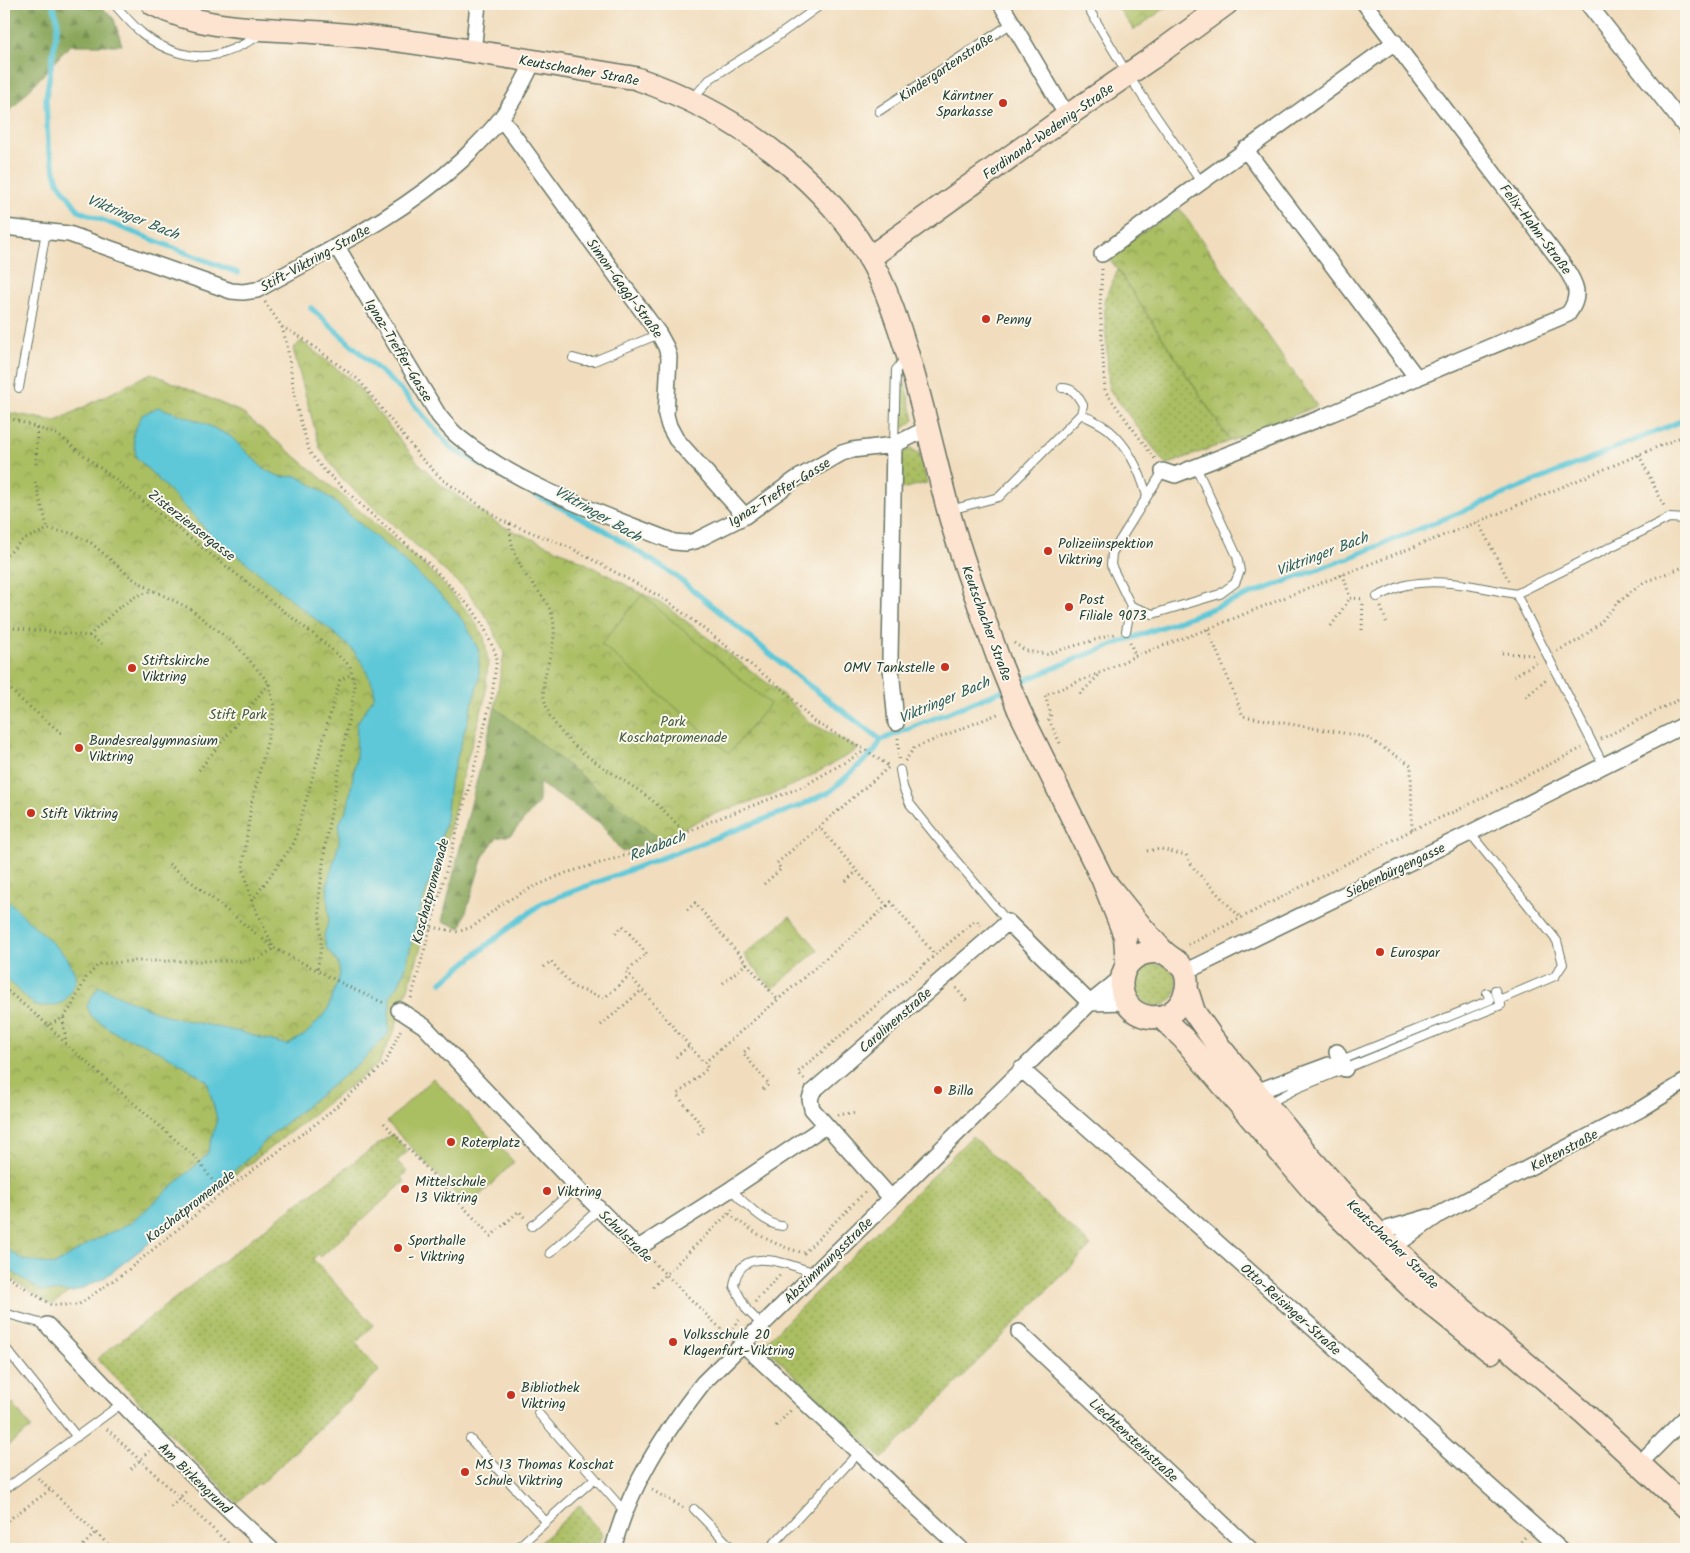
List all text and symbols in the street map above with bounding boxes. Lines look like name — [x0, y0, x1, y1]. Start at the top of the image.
street label: Kindergartenstraße — [894, 27, 999, 108]
street label: Keutschacher Straße — [517, 50, 641, 93]
street label: Ferdinand-Wedenig-Straße — [978, 78, 1120, 186]
place label: Kärntner Sparkasse — [936, 85, 994, 123]
marker: Kärntner Sparkasse — [997, 97, 1009, 109]
street label: Felix-Hahn-Straße — [1494, 180, 1577, 280]
water label: Viktringer Bach — [83, 189, 184, 248]
street label: Stift-Viktring-Straße — [256, 219, 375, 298]
street label: Simon-Gaggl-Straße — [580, 234, 668, 344]
street label: Ignaz-Treffer-Gasse — [359, 295, 438, 407]
place label: Penny — [996, 309, 1032, 331]
marker: Penny — [980, 313, 992, 325]
street label: Ignaz-Treffer-Gasse — [724, 452, 836, 533]
water label: Viktringer Bach — [549, 480, 647, 551]
street label: Zisterziensergasse — [143, 485, 240, 567]
water label: Viktringer Bach — [1273, 526, 1374, 584]
place label: Polizeiinspektion Viktring — [1058, 533, 1153, 571]
marker: Polizeiinspektion Viktring — [1042, 545, 1054, 557]
street label: Keutschacher Straße — [955, 562, 1017, 685]
place label: Post Filiale 9073 — [1079, 589, 1147, 627]
marker: Post Filiale 9073 — [1063, 601, 1075, 613]
place label: Stiftskirche Viktring — [142, 650, 210, 688]
place label: OMV Tankstelle — [843, 657, 936, 679]
marker: OMV Tankstelle — [939, 661, 951, 673]
marker: Stiftskirche Viktring — [126, 662, 138, 674]
water label: Viktringer Bach — [895, 670, 996, 731]
park label: Stift Park — [209, 704, 267, 726]
park label: Park Koschatpromenade — [619, 711, 728, 749]
place label: Bundesrealgymnasium Viktring — [89, 730, 218, 768]
marker: Bundesrealgymnasium Viktring — [73, 742, 85, 754]
place label: Stift Viktring — [41, 803, 118, 825]
marker: Stift Viktring — [25, 807, 37, 819]
water label: Rekabach — [625, 824, 691, 869]
street label: Koschatpromenade — [406, 835, 456, 947]
street label: Siebenbürgengasse — [1342, 837, 1450, 905]
place label: Eurospar — [1390, 942, 1441, 964]
marker: Eurospar — [1374, 946, 1386, 958]
street label: Carolinenstraße — [854, 982, 938, 1059]
place label: Billa — [948, 1080, 974, 1102]
marker: Billa — [932, 1084, 944, 1096]
street label: Keltenstraße — [1527, 1123, 1603, 1178]
place label: Roterplatz — [461, 1132, 520, 1154]
marker: Roterplatz — [445, 1136, 457, 1148]
street label: Koschatpromenade — [141, 1164, 241, 1249]
place label: Mittelschule 13 Viktring — [415, 1171, 487, 1209]
place label: Viktring — [557, 1181, 602, 1203]
marker: Mittelschule 13 Viktring — [399, 1183, 411, 1195]
marker: Viktring — [541, 1185, 553, 1197]
street label: Keutschacher Straße — [1341, 1194, 1444, 1295]
street label: Schulstraße — [593, 1205, 658, 1269]
street label: Abstimmungsstraße — [779, 1212, 879, 1309]
place label: Sporthalle - Viktring — [408, 1230, 466, 1268]
marker: Sporthalle - Viktring — [392, 1242, 404, 1254]
street label: Otto-Reisinger-Straße — [1235, 1258, 1346, 1362]
place label: Volksschule 20 Klagenfurt-Viktring — [683, 1324, 795, 1362]
marker: Volksschule 20 Klagenfurt-Viktring — [667, 1336, 679, 1348]
place label: Bibliothek Viktring — [521, 1377, 580, 1415]
marker: Bibliothek Viktring — [505, 1389, 517, 1401]
street label: Liechtensteinstraße — [1083, 1393, 1184, 1489]
street label: Am Birkengrund — [153, 1438, 237, 1520]
place label: MS 13 Thomas Koschat Schule Viktring — [475, 1454, 615, 1492]
marker: MS 13 Thomas Koschat Schule Viktring — [459, 1466, 471, 1478]

